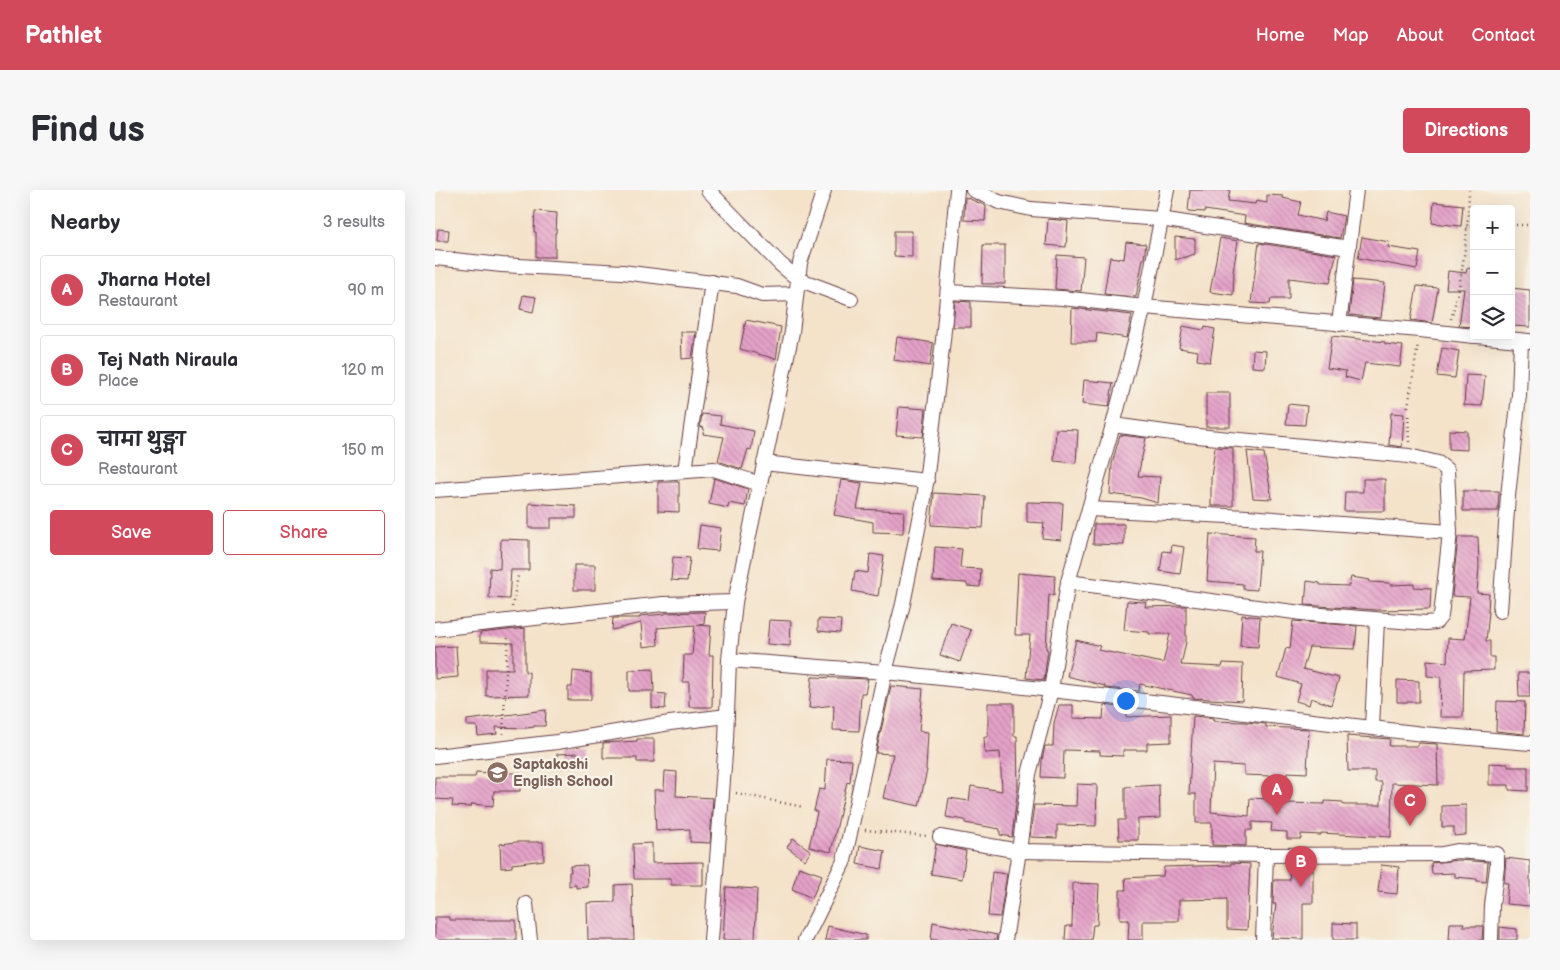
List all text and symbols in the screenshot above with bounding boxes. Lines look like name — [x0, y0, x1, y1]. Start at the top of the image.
text: Pathlet — [25, 21, 102, 50]
text: Home — [1256, 25, 1305, 46]
text: Map — [1333, 25, 1369, 46]
text: About — [1397, 25, 1444, 46]
text: Contact — [1472, 25, 1535, 46]
button: Directions — [1403, 108, 1530, 153]
text: Find us — [30, 109, 145, 152]
map controls — [1470, 205, 1515, 340]
button: + — [1470, 205, 1515, 250]
text: Nearby — [50, 210, 120, 235]
text: 3 results — [323, 213, 385, 232]
button: − — [1470, 250, 1515, 295]
text: Jharna Hotel — [98, 269, 210, 292]
text: A — [62, 281, 72, 300]
text: 90 m — [348, 281, 384, 300]
text: Restaurant — [98, 292, 178, 311]
button: layers — [1470, 295, 1515, 340]
text: Tej Nath Niraula — [98, 349, 238, 372]
text: B — [61, 361, 73, 380]
text: 120 m — [341, 361, 384, 380]
text: Place — [98, 372, 139, 391]
text: चामा थुङ्मा — [98, 429, 185, 452]
text: C — [61, 441, 73, 460]
text: 150 m — [342, 441, 384, 460]
text: Restaurant — [98, 460, 178, 479]
button: Save — [50, 510, 213, 555]
button: Share — [223, 510, 385, 555]
your location — [1113, 688, 1139, 714]
place label: Saptakoshi English School — [513, 755, 613, 791]
school or university icon: Saptakoshi English School — [485, 761, 509, 785]
pin: A — [1261, 774, 1293, 815]
pin: C — [1394, 785, 1426, 826]
pin: B — [1285, 846, 1317, 887]

